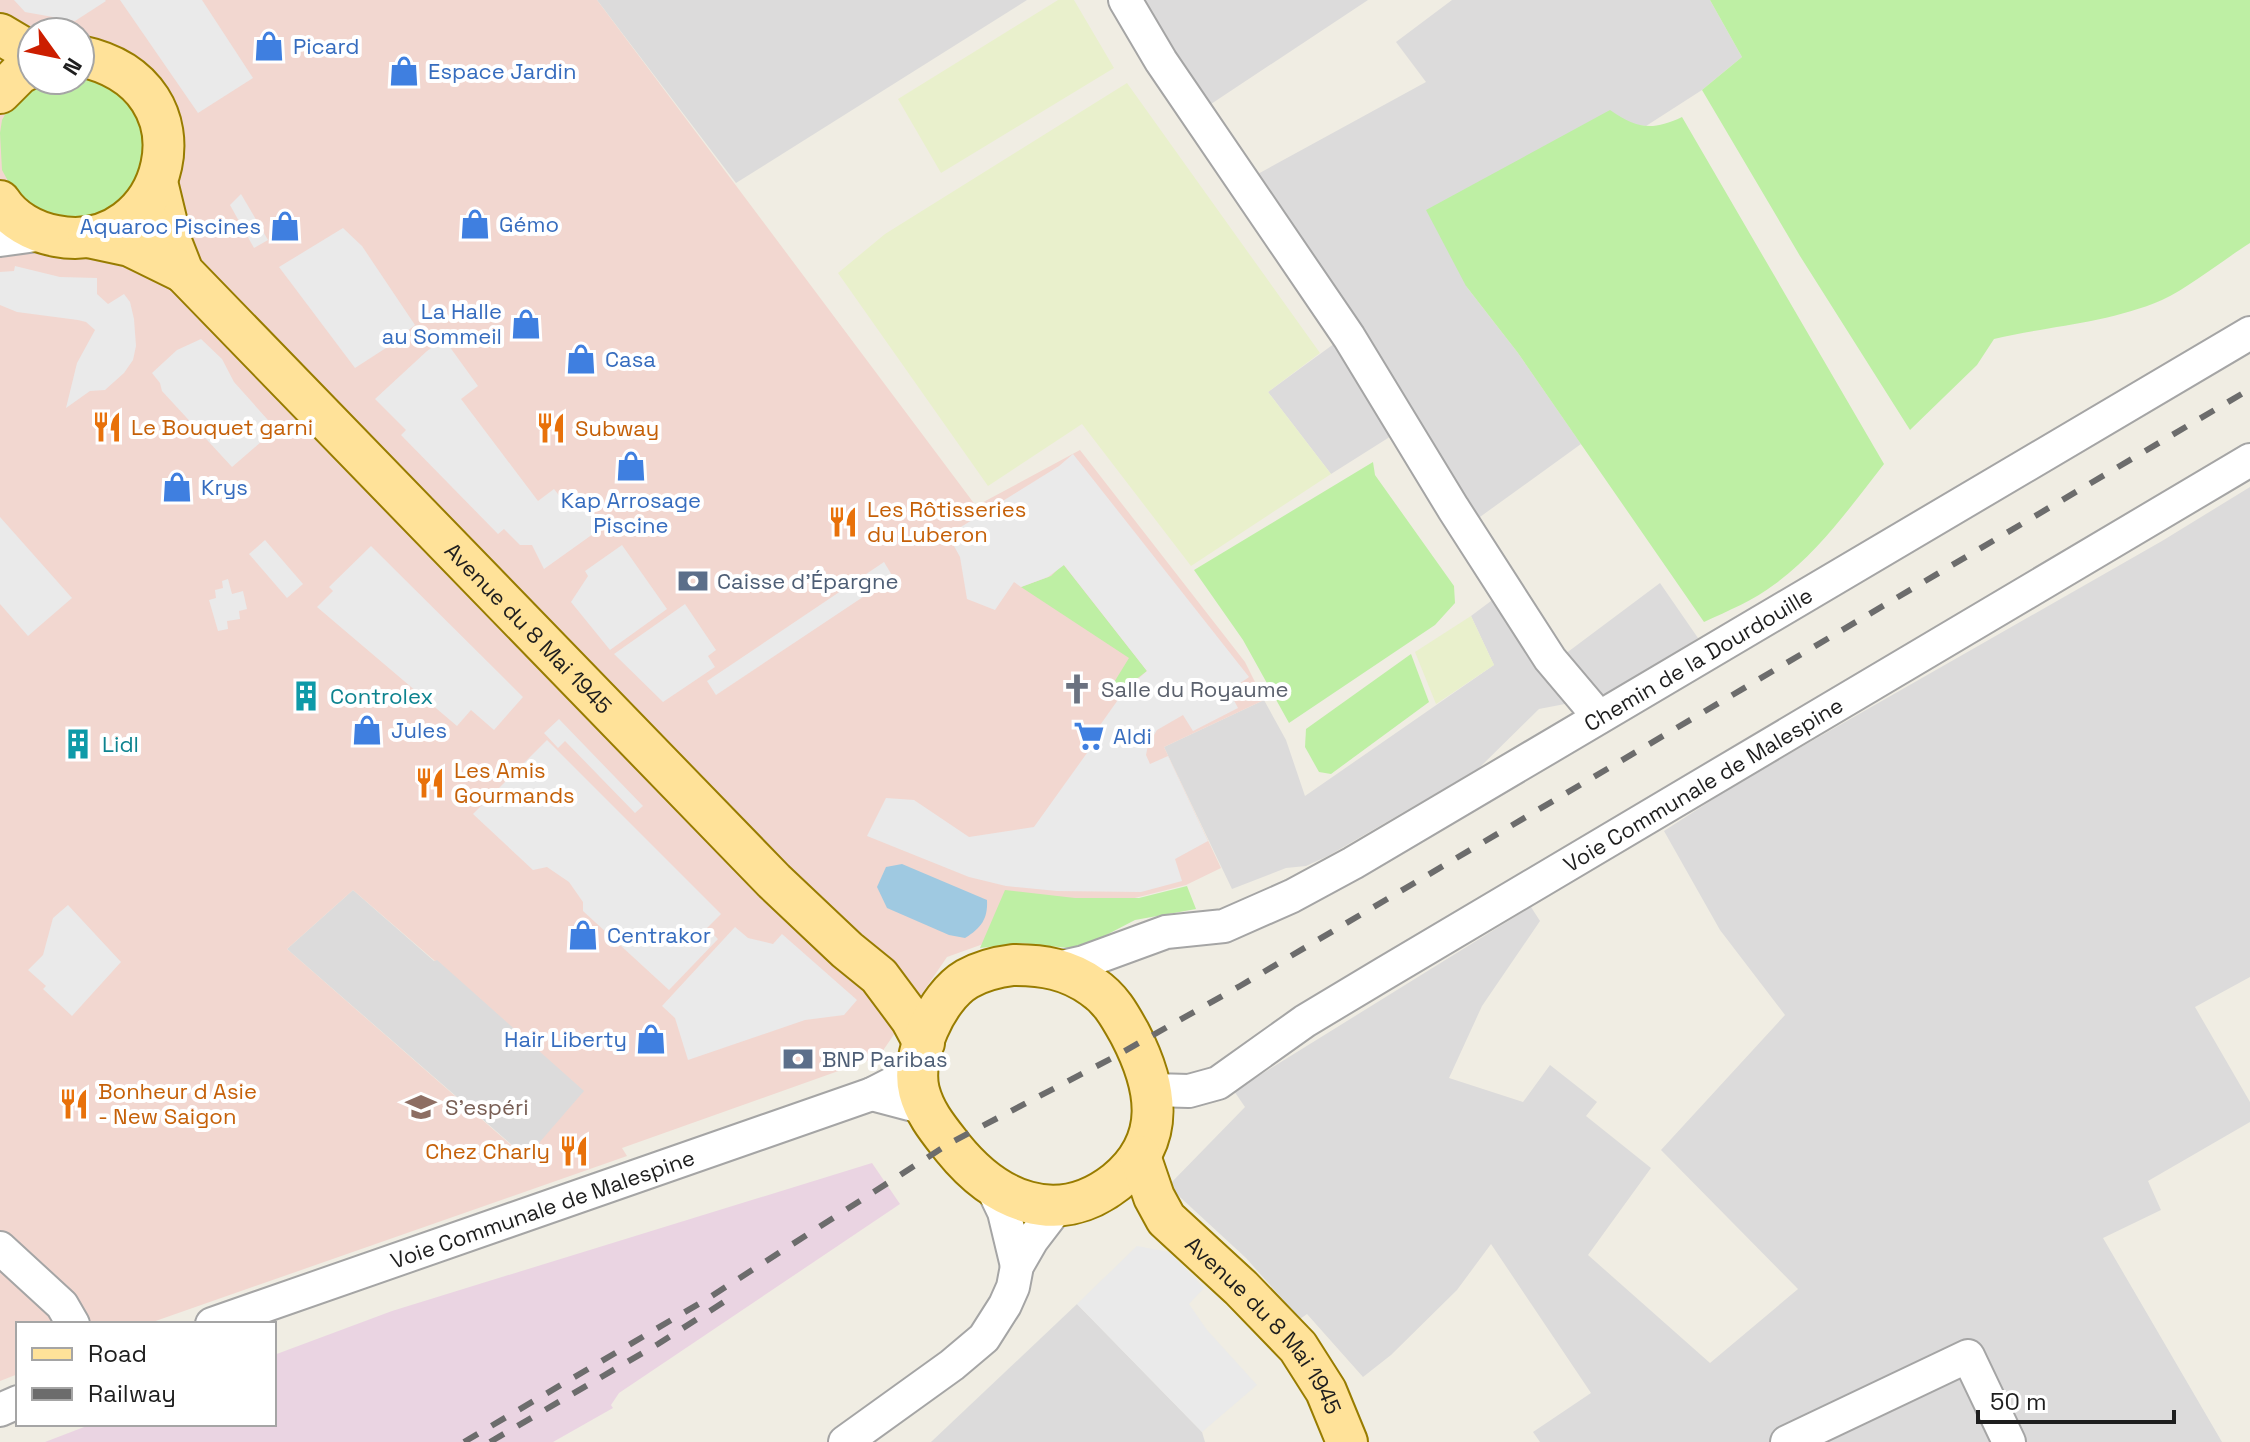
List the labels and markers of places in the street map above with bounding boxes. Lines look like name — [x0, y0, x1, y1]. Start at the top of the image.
shop icon: Picard — [252, 29, 286, 63]
place label: Picard — [293, 32, 359, 60]
shop icon: Espace Jardin — [387, 54, 421, 88]
place label: Espace Jardin — [428, 57, 576, 85]
shop icon: Gémo — [458, 207, 492, 241]
shop icon: Aquaroc Piscines — [268, 209, 302, 243]
place label: Gémo — [499, 210, 559, 238]
place label: Aquaroc Piscines — [80, 212, 261, 240]
place label: La Halle au Sommeil — [382, 297, 502, 350]
shop icon: La Halle au Sommeil — [509, 307, 543, 341]
shop icon: Casa — [564, 342, 598, 376]
place label: Casa — [605, 345, 656, 373]
restaurant icon: Le Bouquet garni — [90, 410, 124, 444]
restaurant icon: Subway — [534, 411, 568, 445]
place label: Le Bouquet garni — [131, 413, 313, 441]
place label: Subway — [575, 414, 659, 442]
shop icon: Kap Arrosage Piscine — [614, 449, 648, 483]
shop icon: Krys — [160, 470, 194, 504]
place label: Krys — [201, 473, 248, 501]
place label: Kap Arrosage Piscine — [561, 486, 701, 539]
place label: Les Rôtisseries du Luberon — [867, 495, 1026, 548]
restaurant icon: Les Rôtisseries du Luberon — [826, 505, 860, 539]
bank icon: Caisse d'Épargne — [676, 564, 710, 598]
place label: Caisse d'Épargne — [717, 567, 898, 595]
church icon: Salle du Royaume — [1060, 672, 1094, 706]
place label: Salle du Royaume — [1101, 675, 1289, 703]
building icon: Controlex — [289, 679, 323, 713]
place label: Controlex — [330, 682, 433, 710]
shop icon: Jules — [350, 713, 384, 747]
place label: Jules — [391, 716, 447, 744]
supermarket icon: Aldi — [1072, 719, 1106, 753]
place label: Aldi — [1113, 722, 1152, 750]
building icon: Lidl — [61, 727, 95, 761]
place label: Lidl — [102, 730, 139, 758]
place label: Les Amis Gourmands — [454, 756, 575, 809]
restaurant icon: Les Amis Gourmands — [413, 766, 447, 800]
shop icon: Centrakor — [566, 918, 600, 952]
place label: Centrakor — [607, 921, 711, 949]
shop icon: Hair Liberty — [634, 1022, 668, 1056]
place label: Hair Liberty — [504, 1025, 627, 1053]
bank icon: BNP Paribas — [781, 1042, 815, 1076]
place label: BNP Paribas — [822, 1045, 948, 1073]
place label: Bonheur d Asie - New Saigon — [98, 1077, 257, 1130]
restaurant icon: Bonheur d Asie - New Saigon — [57, 1087, 91, 1121]
school or university icon: S'espéri — [404, 1090, 438, 1124]
place label: S'espéri — [445, 1093, 529, 1121]
restaurant icon: Chez Charly — [557, 1134, 591, 1168]
place label: Chez Charly — [425, 1137, 550, 1165]

